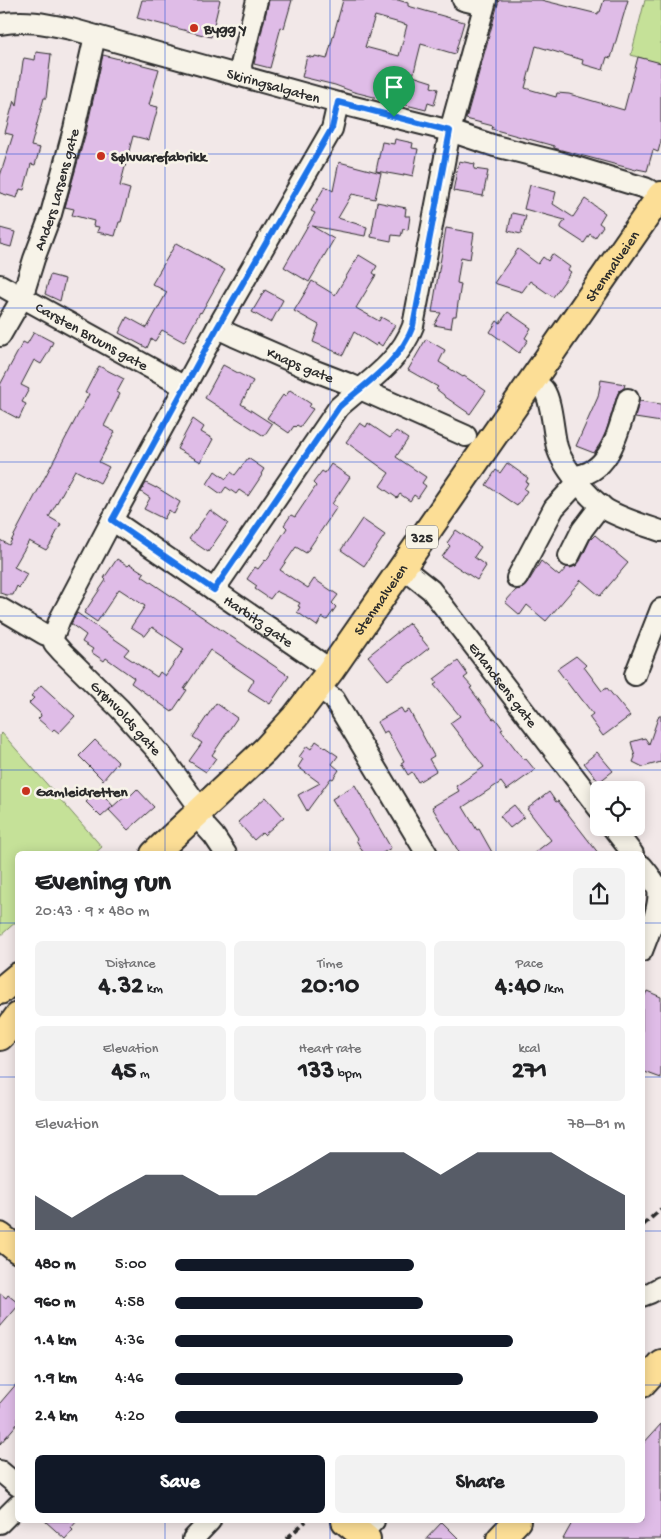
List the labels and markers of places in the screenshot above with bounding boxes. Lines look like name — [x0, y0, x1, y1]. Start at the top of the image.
place label: Bygg Y — [203, 21, 247, 39]
marker: Bygg Y — [188, 22, 200, 34]
pin — [373, 66, 415, 117]
place label: Sølvvarefabrikk — [111, 149, 209, 167]
marker: Sølvvarefabrikk — [95, 150, 107, 162]
place label: Gamleidretten — [36, 784, 129, 802]
marker: Gamleidretten — [20, 785, 32, 797]

